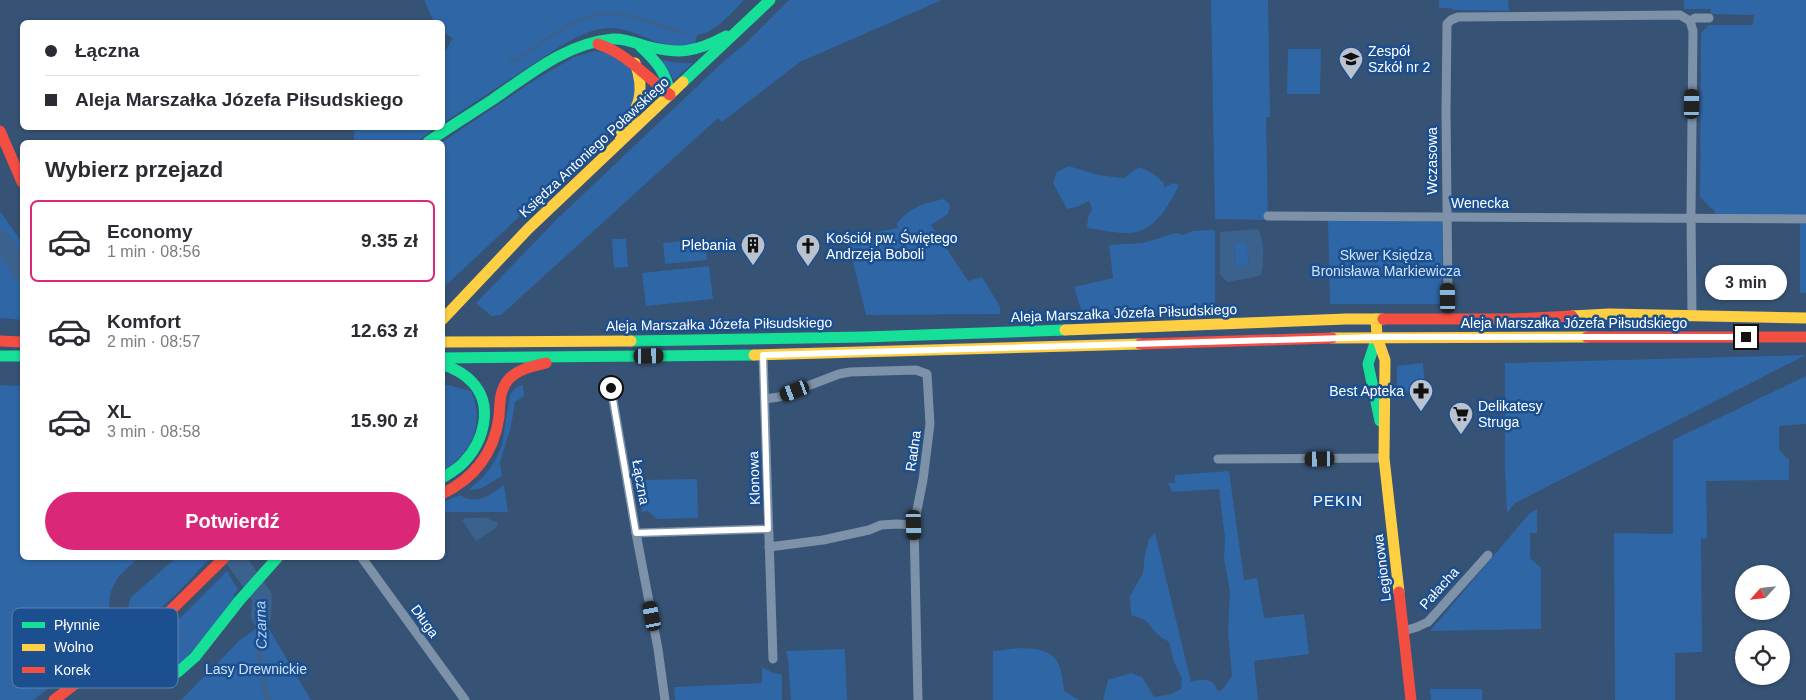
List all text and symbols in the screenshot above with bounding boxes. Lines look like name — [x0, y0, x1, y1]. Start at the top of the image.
text: Łączna — [75, 40, 139, 61]
place label: Zespół Szkół nr 2 — [1368, 43, 1430, 75]
school or university icon: Zespół Szkół nr 2 — [1338, 46, 1364, 80]
street label: Księdza Antoniego Poławskiego — [516, 73, 672, 221]
text: Aleja Marszałka Józefa Piłsudskiego — [75, 89, 403, 110]
car — [1684, 89, 1699, 119]
street label: Wczasowa — [1424, 127, 1440, 195]
text: Wybierz przejazd — [45, 157, 223, 182]
street label: Wenecka — [1451, 195, 1509, 211]
icon: car — [47, 219, 92, 264]
text: Economy — [107, 221, 193, 242]
place label: Kościół pw. Świętego Andrzeja Boboli — [826, 229, 958, 262]
text: 9.35 zł — [361, 230, 418, 251]
building icon: Plebania — [740, 232, 766, 266]
church icon: Kościół pw. Świętego Andrzeja Boboli — [795, 233, 821, 267]
place label: Plebania — [682, 237, 736, 253]
text: 1 min · 08:56 — [107, 243, 200, 260]
park label: Skwer Księdza Bronisława Markiewicza — [1311, 247, 1461, 279]
callout: 3 min — [1705, 264, 1787, 300]
text: 3 min — [1725, 274, 1767, 291]
car — [1440, 283, 1455, 313]
street label: Aleja Marszałka Józefa Piłsudskiego — [1011, 301, 1238, 325]
icon: car — [47, 309, 92, 354]
text: Komfort — [107, 311, 181, 332]
street label: Aleja Marszałka Józefa Piłsudskiego — [606, 314, 833, 334]
street label: Aleja Marszałka Józefa Piłsudskiego — [1461, 315, 1687, 331]
text: 12.63 zł — [350, 320, 418, 341]
route end — [1735, 326, 1757, 348]
text: 2 min · 08:57 — [107, 333, 200, 350]
car — [633, 348, 664, 364]
route start — [600, 377, 622, 399]
pharmacy icon: Best Apteka — [1408, 378, 1434, 412]
car — [778, 379, 811, 403]
place label: Best Apteka — [1329, 383, 1404, 399]
place label: Delikatesy Struga — [1478, 398, 1543, 430]
icon: car — [47, 399, 92, 444]
text: XL — [107, 401, 131, 422]
supermarket icon: Delikatesy Struga — [1448, 401, 1474, 435]
text: 15.90 zł — [350, 410, 418, 431]
text: 3 min · 08:58 — [107, 423, 200, 440]
street label: Radna — [902, 429, 924, 473]
street label: Klonowa — [745, 451, 763, 505]
car — [1304, 451, 1335, 467]
street label: Łączna — [629, 458, 653, 506]
button: Potwierdź — [45, 492, 420, 550]
district label: PEKIN — [1313, 492, 1363, 509]
car — [905, 510, 922, 540]
street label: Legionowa — [1370, 533, 1394, 603]
street label: Pałacha — [1416, 564, 1462, 612]
north arrow — [1735, 565, 1790, 620]
map controls — [1735, 565, 1790, 685]
car — [641, 600, 662, 632]
water label: Czarna — [251, 601, 270, 649]
street label: Długa — [408, 601, 442, 641]
legend — [12, 608, 178, 688]
text: Płynnie — [54, 617, 100, 633]
button: locate — [1735, 630, 1790, 685]
text: Wolno — [54, 639, 94, 655]
park label: Lasy Drewnickie — [205, 661, 307, 677]
text: Korek — [54, 662, 92, 678]

